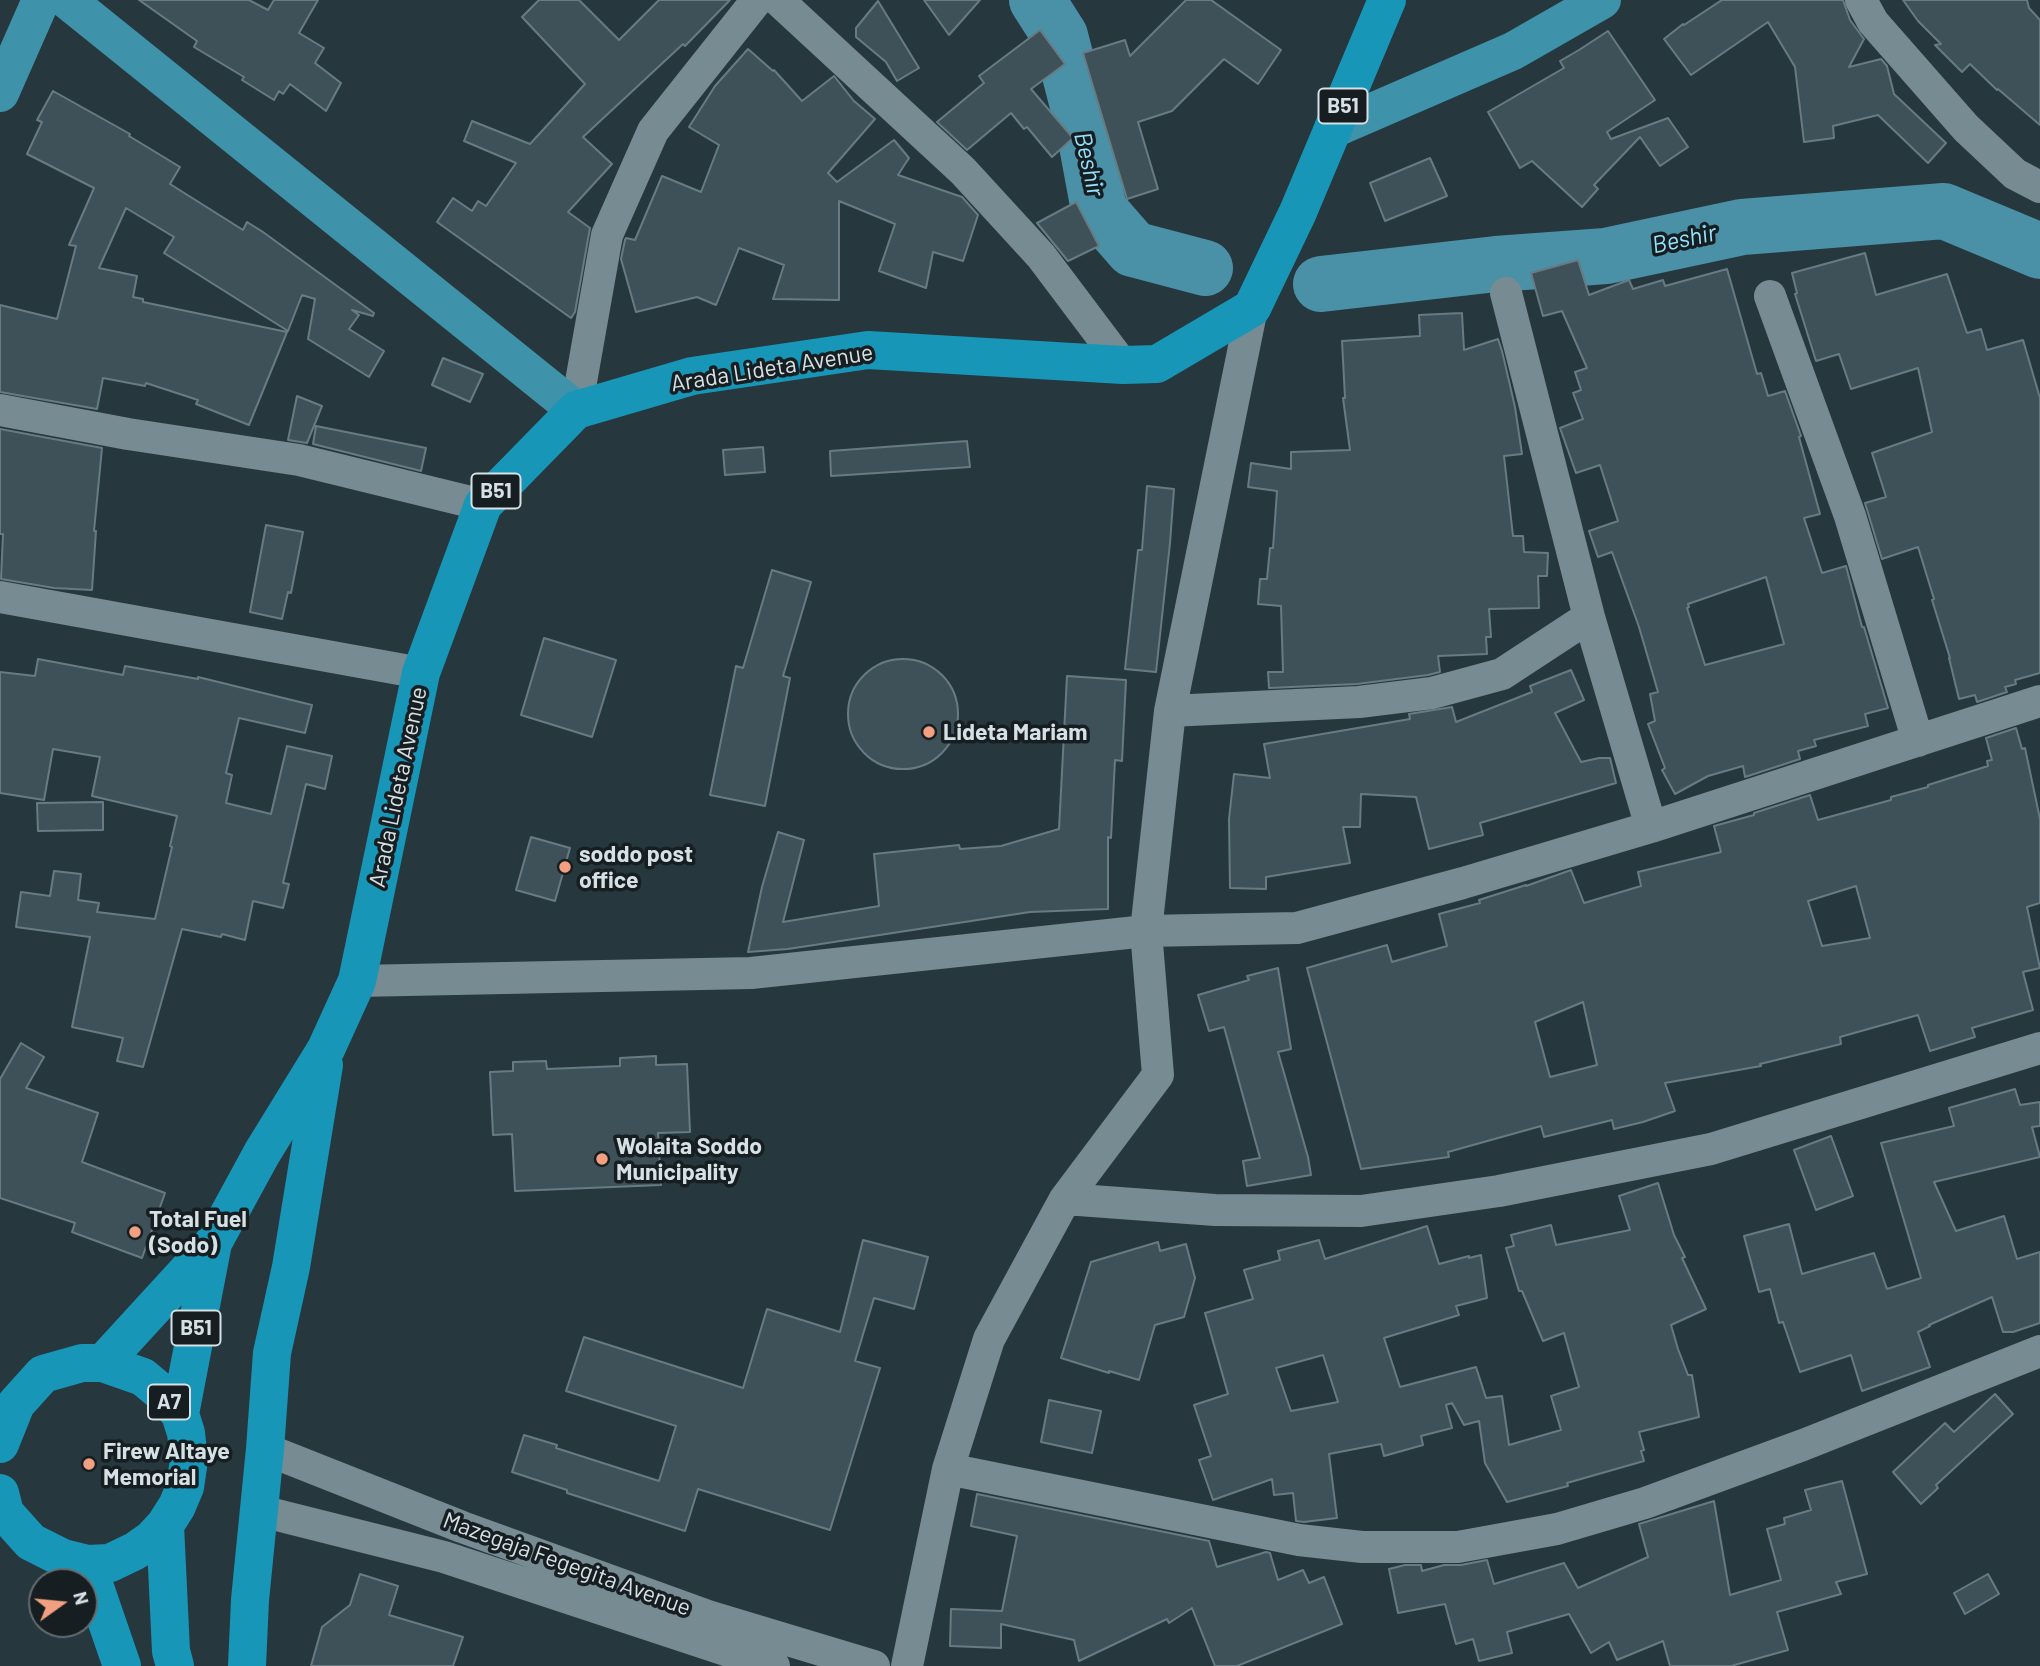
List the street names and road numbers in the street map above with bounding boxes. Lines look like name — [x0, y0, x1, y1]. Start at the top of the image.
road number: B51 — [1318, 88, 1368, 124]
street label: Arada Lideta Avenue — [669, 338, 875, 398]
road number: B51 — [472, 474, 520, 508]
street label: Arada Lideta Avenue — [363, 684, 433, 890]
road number: B51 — [172, 1310, 220, 1346]
road number: A7 — [148, 1384, 190, 1420]
street label: Mazegaja Fegegita Avenue — [439, 1506, 695, 1622]

